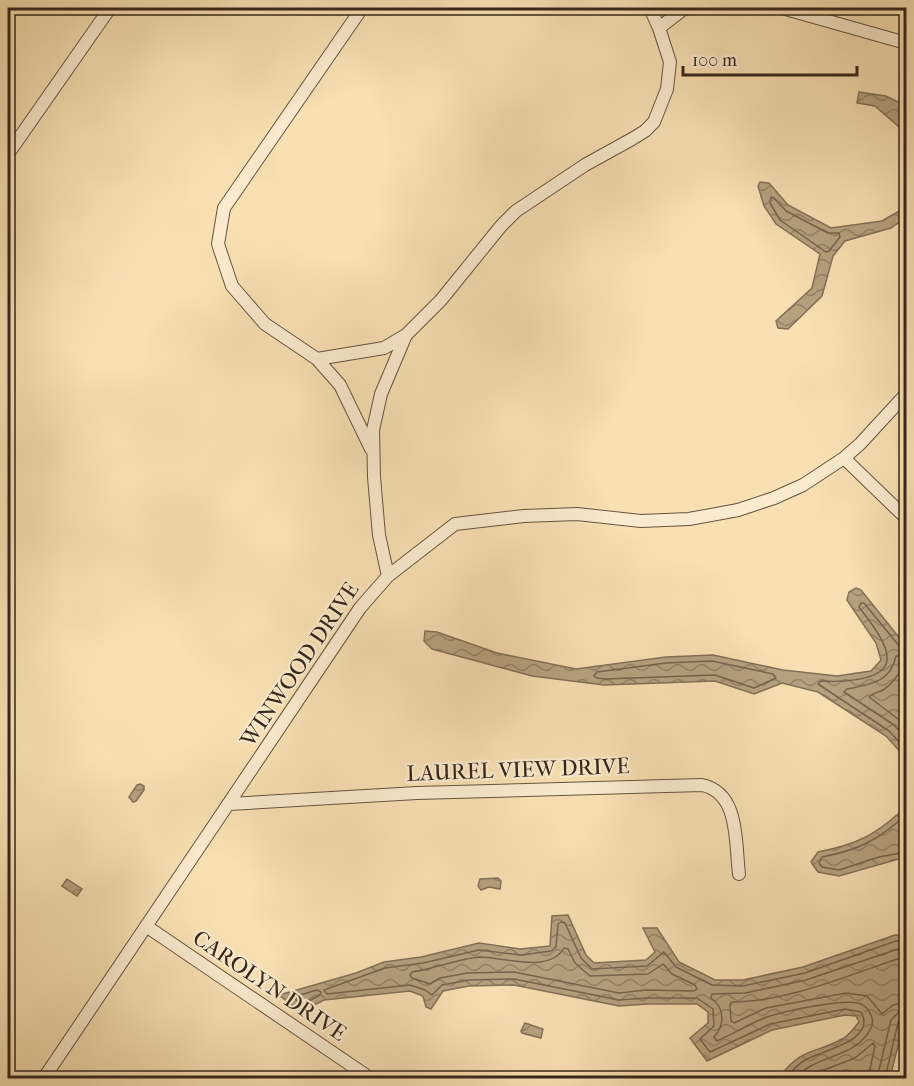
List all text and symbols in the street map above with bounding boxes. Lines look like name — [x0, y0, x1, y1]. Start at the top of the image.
scale bar — [683, 39, 857, 77]
text: 100 m — [692, 50, 737, 71]
street label: WINWOOD DRIVE — [235, 577, 365, 753]
street label: LAUREL VIEW DRIVE — [406, 753, 630, 787]
street label: CAROLYN DRIVE — [188, 925, 351, 1047]

